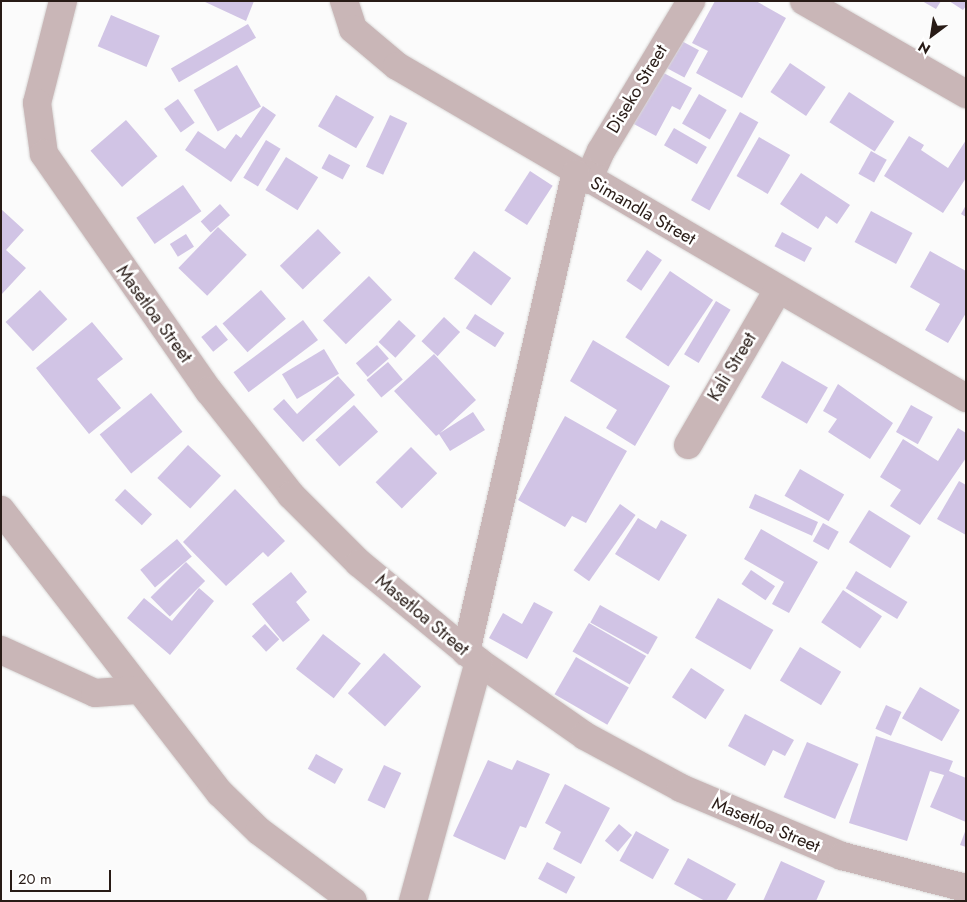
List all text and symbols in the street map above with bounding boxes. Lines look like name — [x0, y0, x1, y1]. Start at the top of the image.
north arrow — [907, 10, 957, 60]
text: N — [914, 36, 934, 59]
street label: Diseko Street — [602, 41, 672, 137]
street label: Simandla Street — [586, 172, 700, 250]
street label: Masetloa Street — [111, 261, 197, 367]
street label: Kali Street — [703, 329, 761, 405]
street label: Masetloa Street — [371, 570, 473, 660]
street label: Masetloa Street — [709, 793, 823, 857]
scale bar — [12, 860, 114, 892]
text: 20 m — [18, 868, 52, 890]

